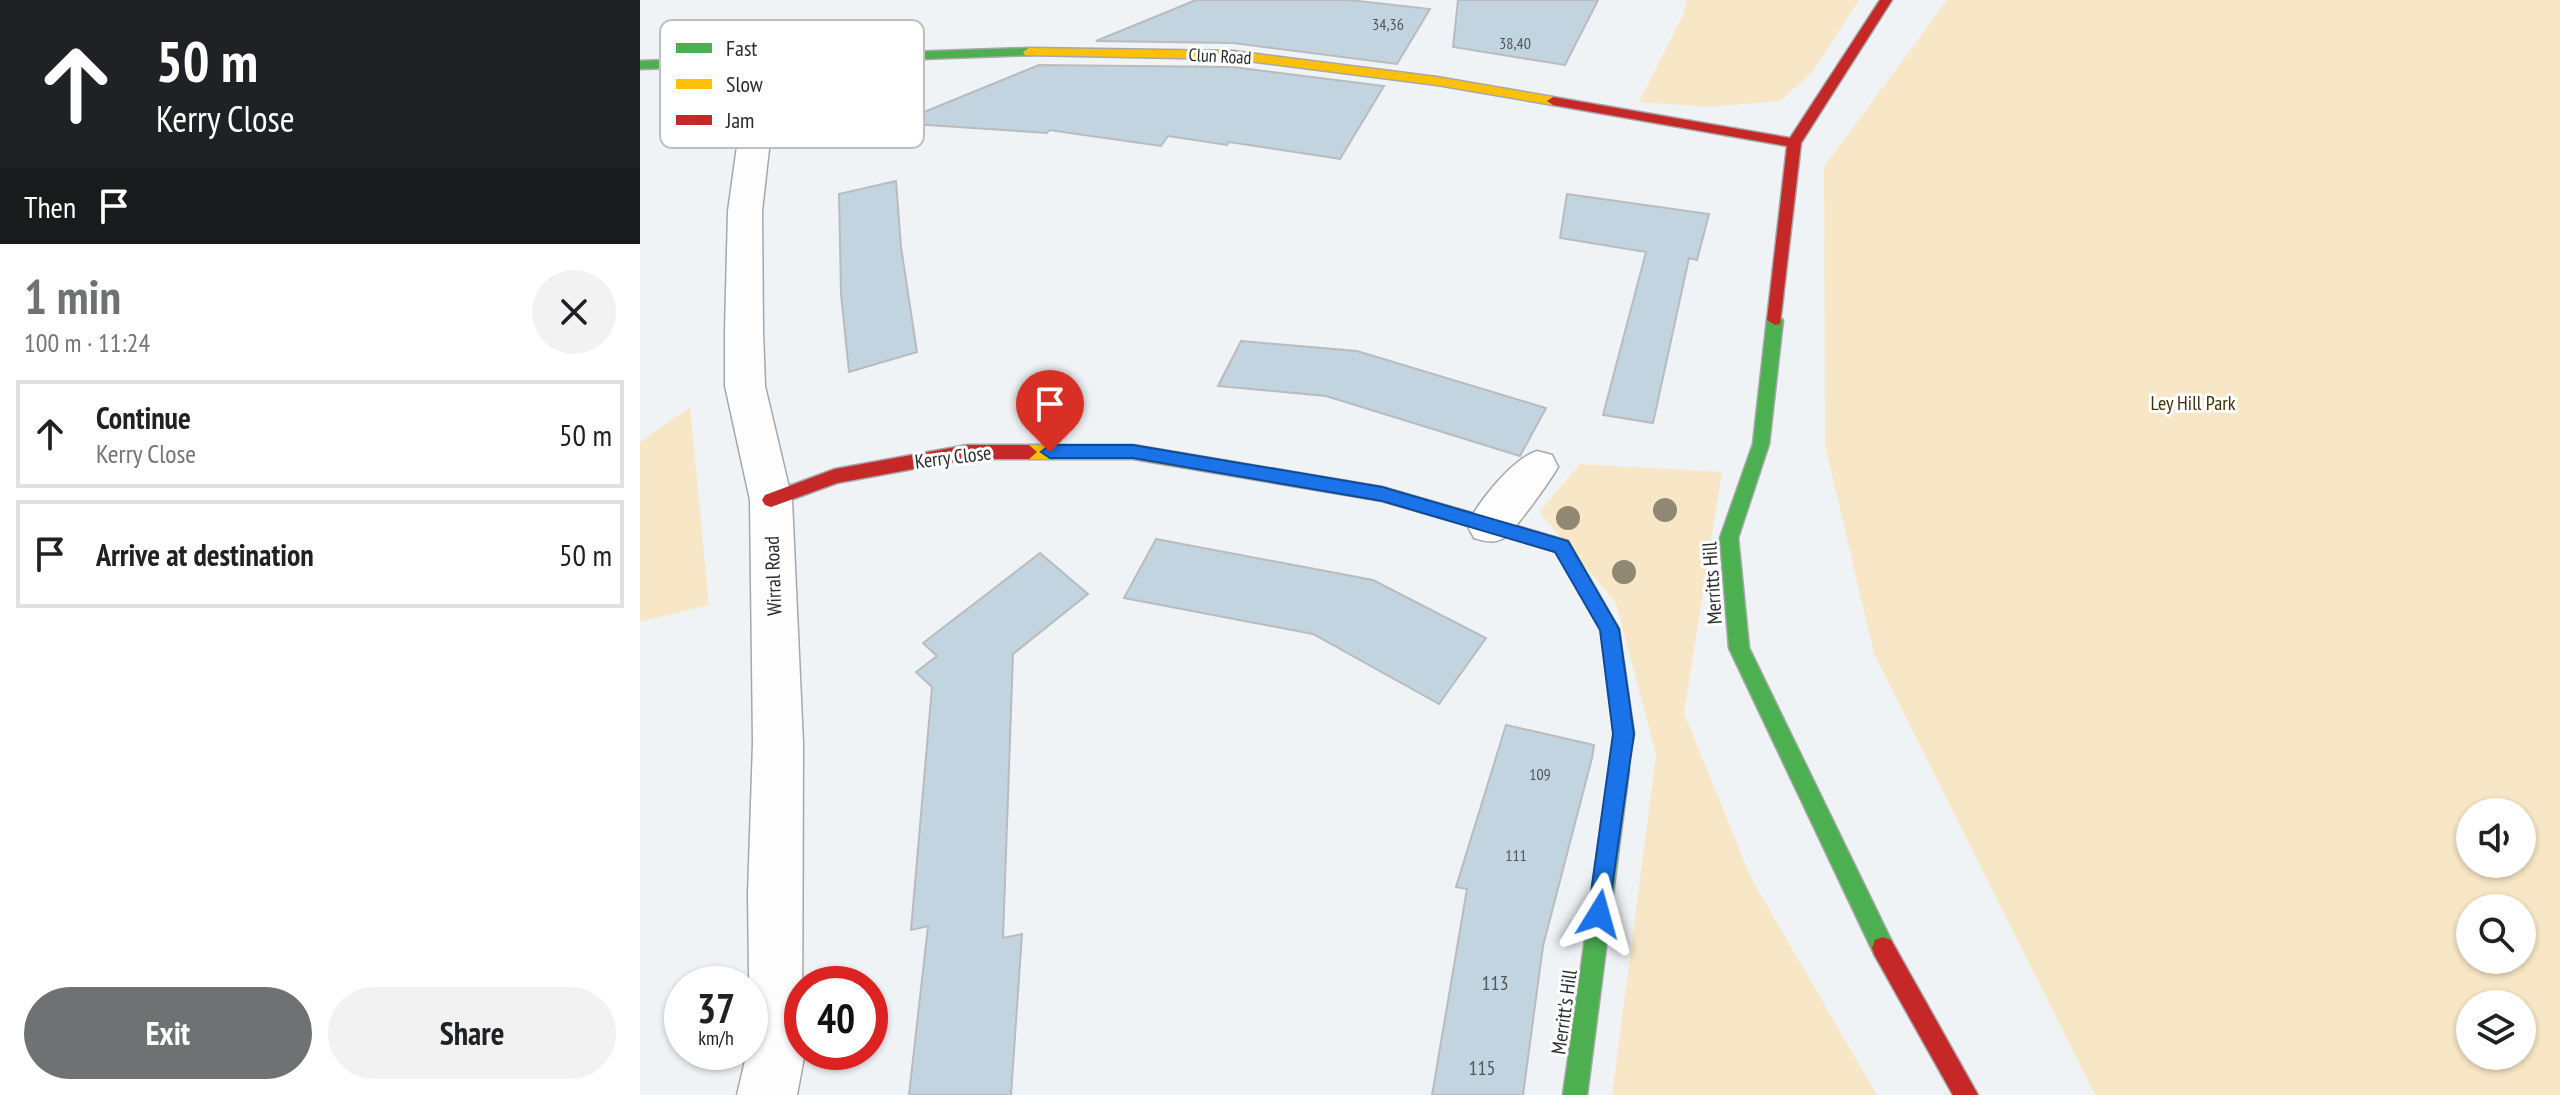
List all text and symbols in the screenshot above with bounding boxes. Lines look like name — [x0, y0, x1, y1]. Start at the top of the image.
house number: 34,36 — [1372, 14, 1404, 34]
legend — [660, 20, 924, 148]
text: 50 m — [156, 25, 258, 97]
icon: ahead — [24, 32, 128, 136]
house number: 38,40 — [1499, 33, 1531, 53]
text: Fast — [726, 34, 757, 62]
street label: Clun Road — [1188, 43, 1252, 69]
text: Slow — [726, 70, 763, 98]
text: Kerry Close — [156, 95, 295, 142]
text: Jam — [725, 106, 754, 134]
icon: arrive — [92, 184, 136, 228]
text: Then — [24, 187, 76, 226]
text: 1 min — [24, 265, 121, 327]
button: close — [532, 270, 616, 354]
text: 100 m · 11:24 — [24, 326, 150, 359]
pin — [1016, 370, 1084, 452]
icon: arrive — [1028, 382, 1072, 426]
park label: Ley Hill Park — [2151, 390, 2236, 416]
text: Continue — [96, 398, 191, 437]
icon: ahead — [28, 412, 72, 456]
text: 50 m — [559, 415, 612, 454]
text: Kerry Close — [96, 437, 196, 470]
street label: Kerry Close — [913, 439, 993, 475]
icon: arrive — [28, 532, 72, 576]
text: Arrive at destination — [96, 535, 314, 574]
text: 50 m — [559, 535, 612, 574]
street label: Wirral Road — [759, 536, 787, 616]
street label: Merritts Hill — [1696, 541, 1728, 625]
house number: 109 — [1529, 764, 1551, 784]
map controls — [2456, 798, 2536, 1070]
button: sound — [2456, 798, 2536, 878]
house number: 111 — [1505, 845, 1527, 865]
position arrow — [1557, 872, 1641, 956]
button: search — [2456, 894, 2536, 974]
speed limit sign: 40 — [784, 966, 888, 1070]
street label: Merritt's Hill — [1545, 968, 1583, 1056]
house number: 113 — [1482, 970, 1509, 996]
text: 37 — [697, 982, 735, 1034]
button: Exit — [24, 987, 312, 1079]
button: Share — [328, 987, 616, 1079]
button: layers — [2456, 990, 2536, 1070]
text: km/h — [698, 1025, 734, 1051]
house number: 115 — [1469, 1055, 1496, 1081]

